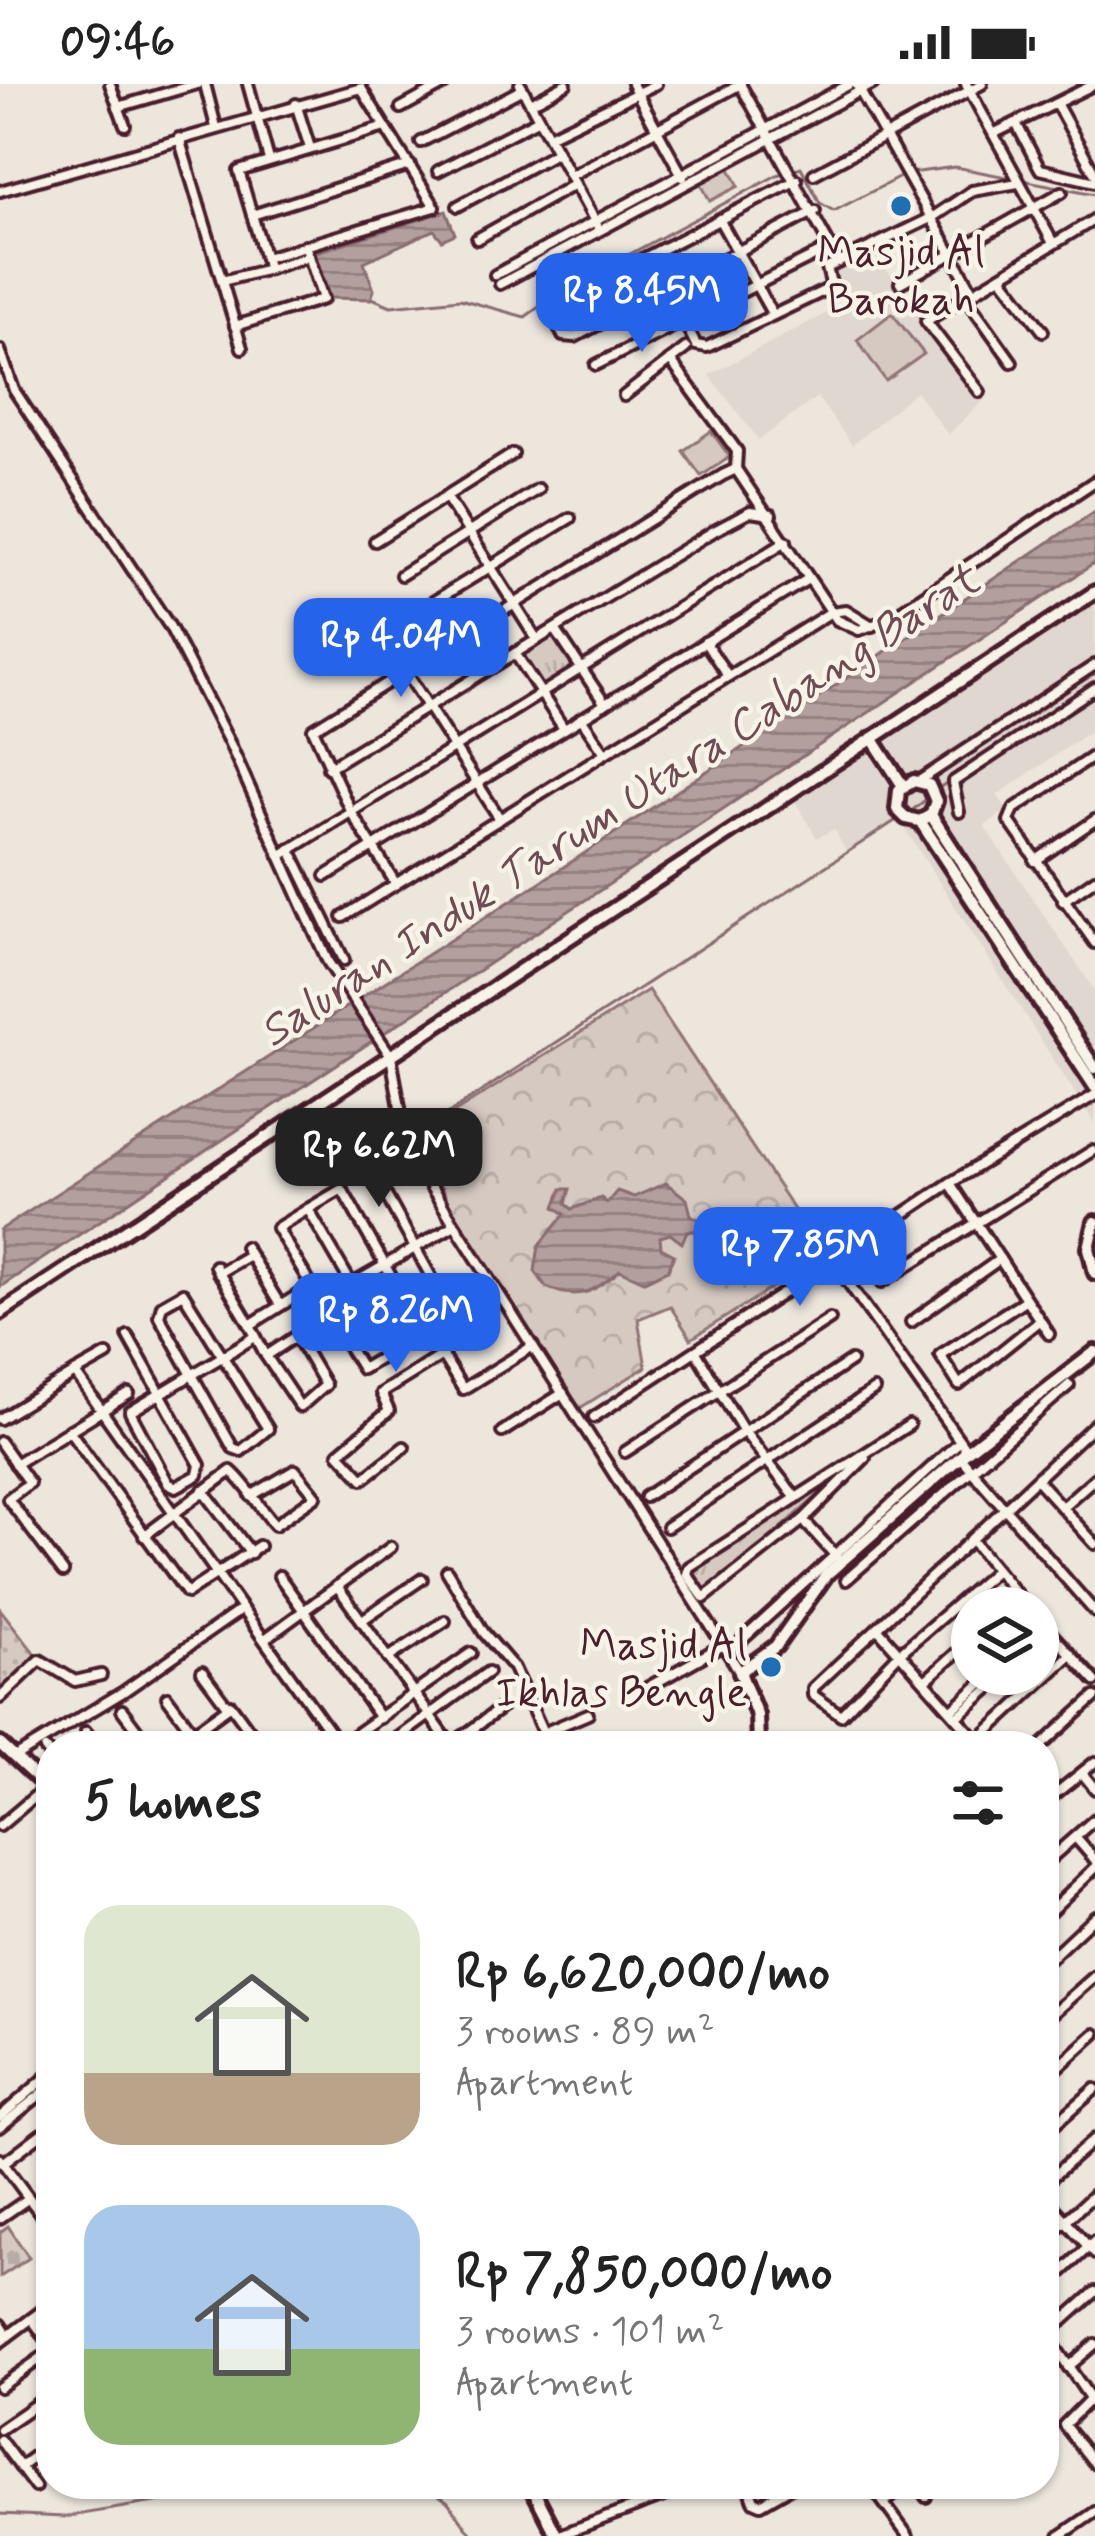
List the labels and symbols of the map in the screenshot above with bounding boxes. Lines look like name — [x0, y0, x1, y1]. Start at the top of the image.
marker: Masjid Al Barokah — [888, 193, 914, 219]
place label: Masjid Al Barokah — [818, 226, 984, 329]
pin: Rp 8.45M — [518, 253, 766, 355]
water label: Saluran Induk Tarum Utara Cabang Barat — [249, 550, 993, 1062]
pin: Rp 4.04M — [277, 598, 525, 700]
pin: Rp 6.62M — [255, 1108, 503, 1210]
pin: Rp 7.85M — [676, 1207, 924, 1309]
pin: Rp 8.26M — [272, 1273, 520, 1375]
place label: Masjid Al Ikhlas Bengle — [496, 1619, 747, 1722]
marker: Masjid Al Ikhlas Bengle — [758, 1654, 784, 1680]

